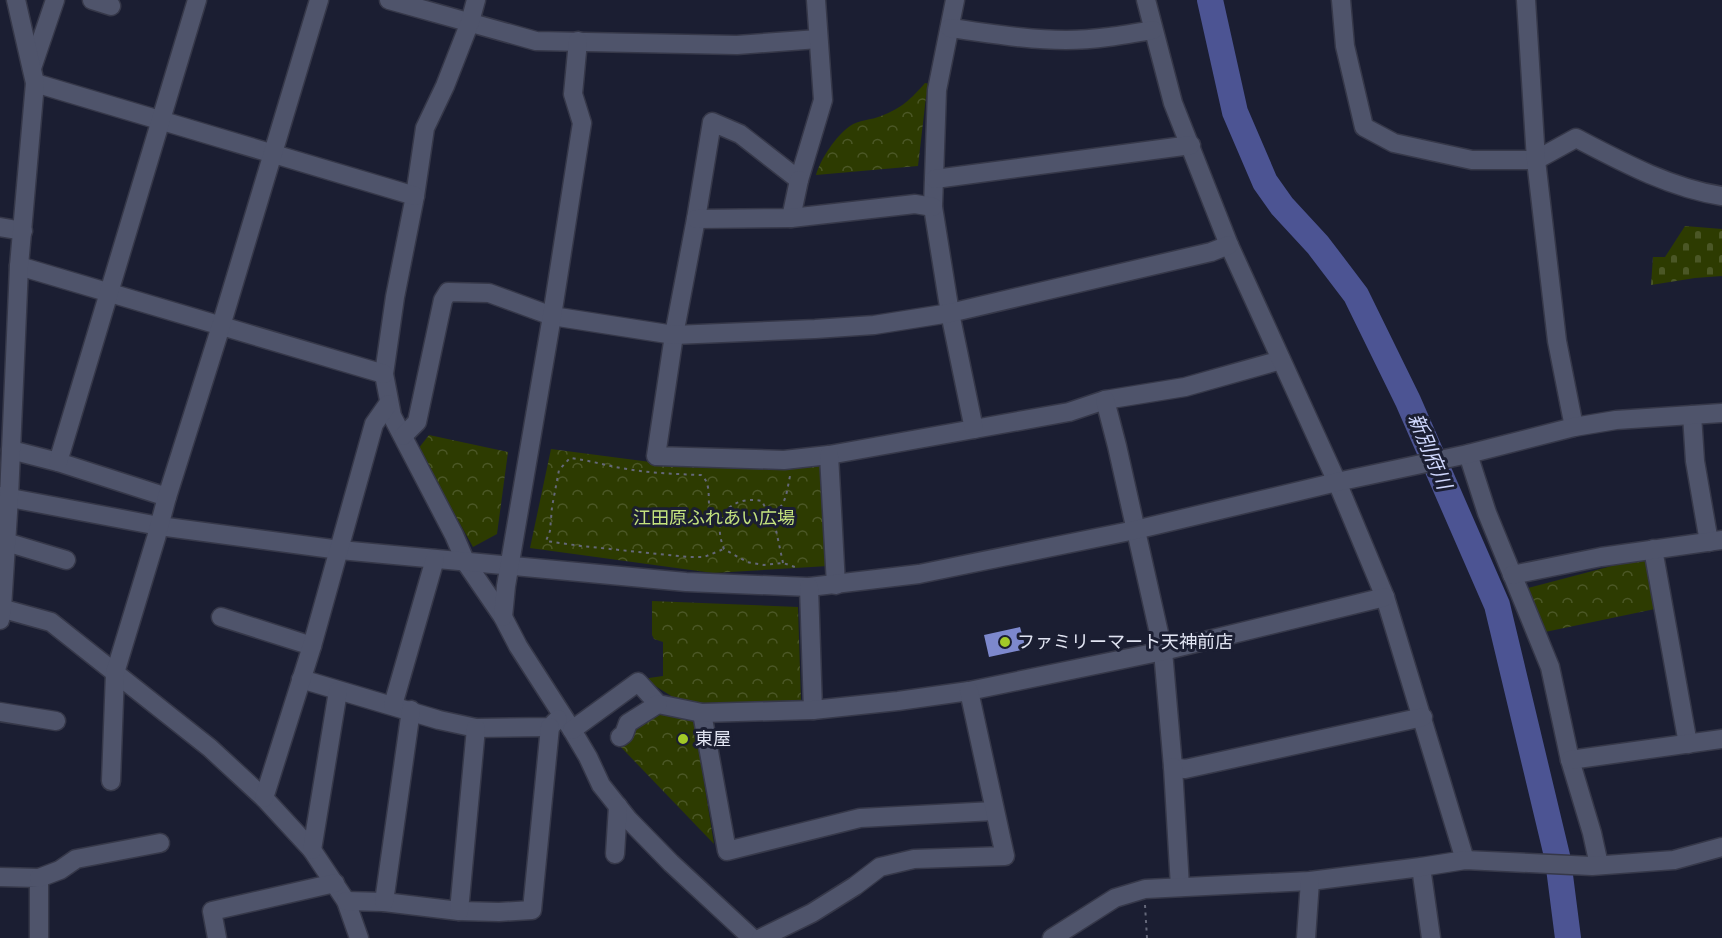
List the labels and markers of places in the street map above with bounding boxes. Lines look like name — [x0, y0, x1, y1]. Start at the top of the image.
place label: ファミリーマート天神前店 — [1017, 630, 1233, 654]
marker: ファミリーマート天神前店 — [998, 635, 1012, 649]
place label: 東屋 — [695, 727, 731, 751]
marker: 東屋 — [676, 732, 690, 746]

